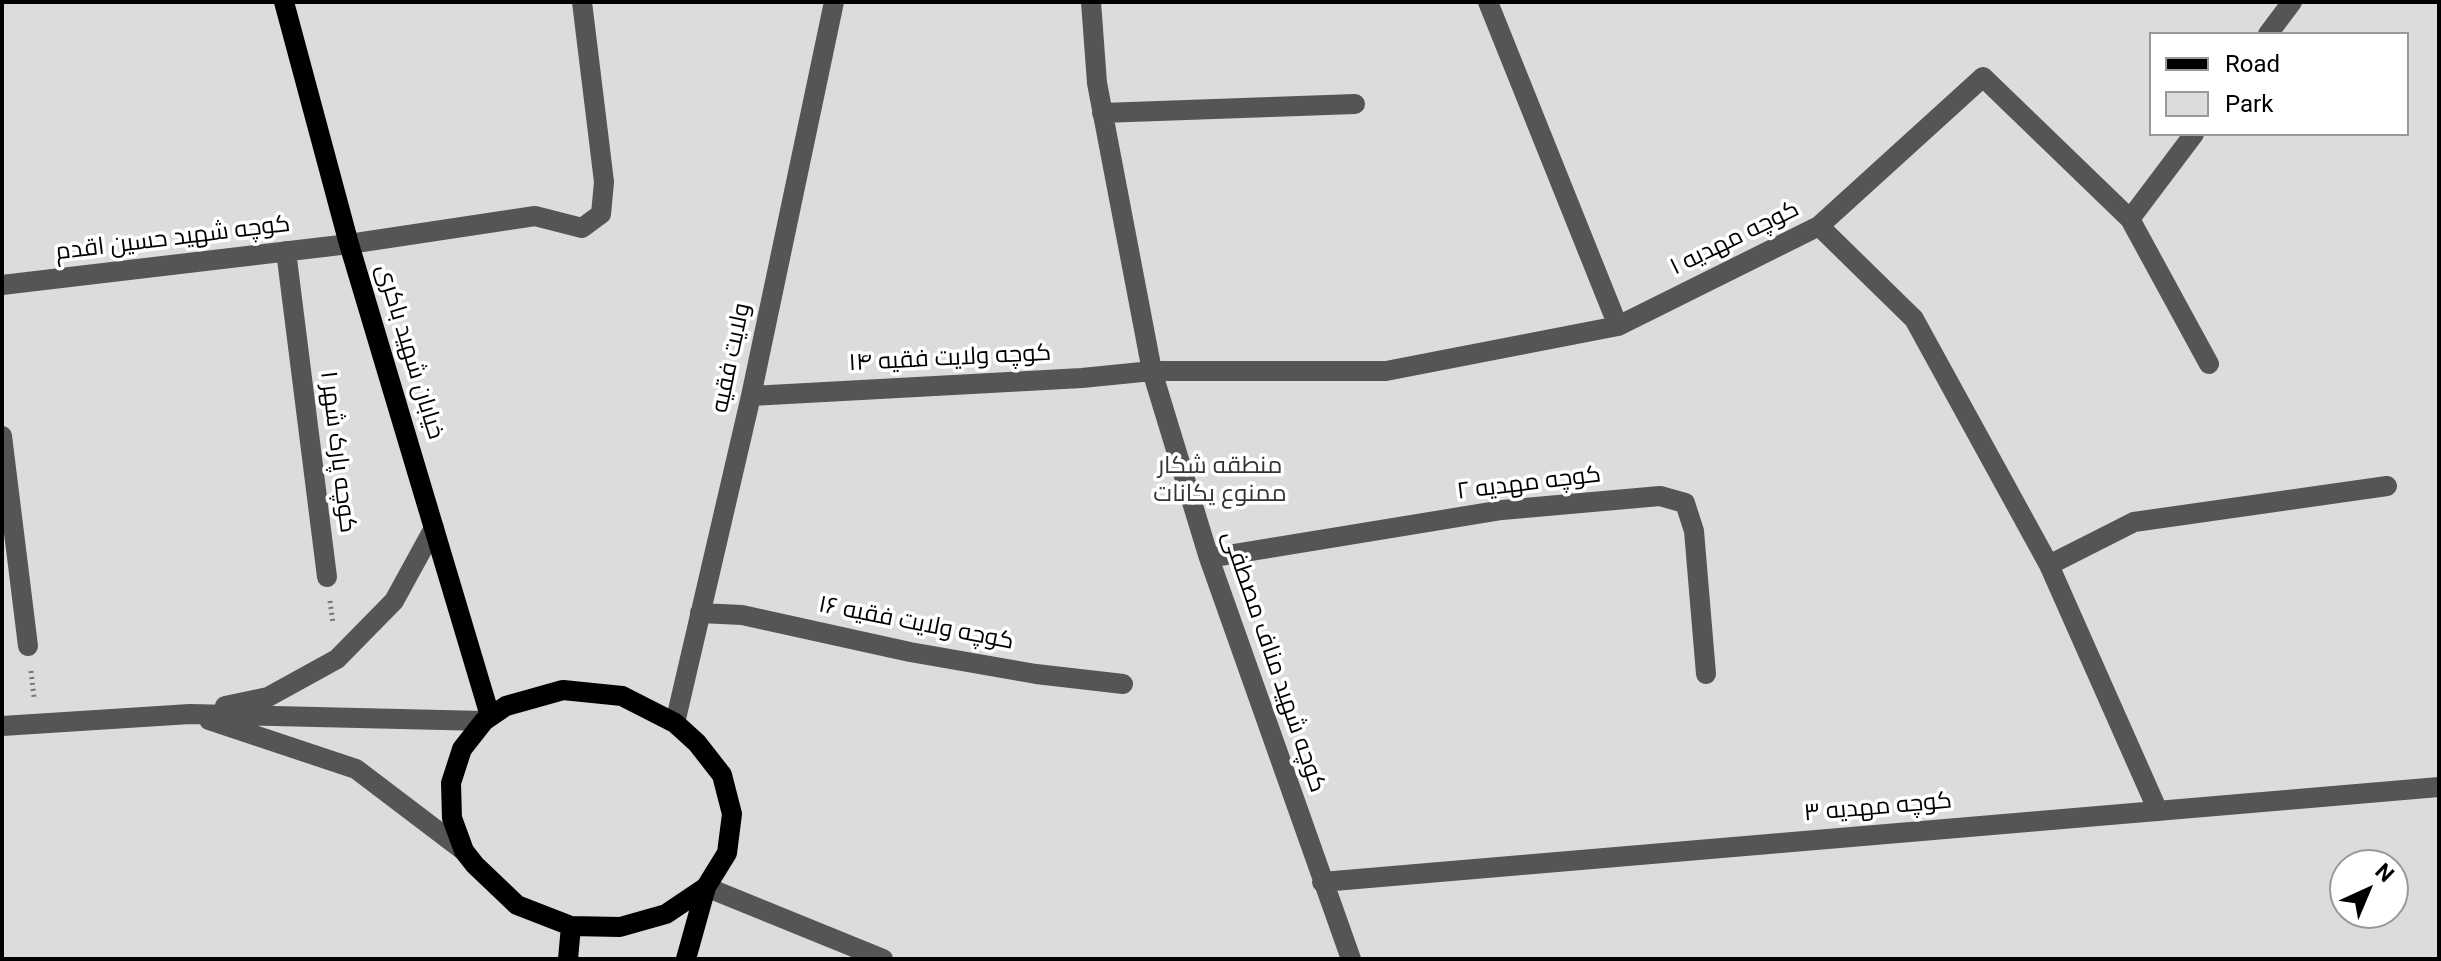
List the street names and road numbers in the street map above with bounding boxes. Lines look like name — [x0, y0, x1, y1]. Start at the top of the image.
street label: کوچه مهدیه ۱ — [1666, 195, 1804, 283]
street label: کوچه شهید حسین اقدم — [54, 210, 292, 268]
street label: خیابان شهید باکری — [369, 261, 449, 443]
street label: ولایت فقیه — [706, 301, 758, 415]
street label: کوچه ولایت فقیه ۱۴ — [848, 339, 1052, 379]
street label: کوچه پارک شهر ۱ — [313, 369, 361, 535]
street label: کوچه مهدیه ۲ — [1455, 461, 1603, 507]
street label: کوچه شهید مناف مصطفی — [1215, 528, 1331, 796]
street label: کوچه ولایت فقیه ۱۶ — [816, 591, 1016, 657]
street label: کوچه مهدیه ۳ — [1803, 787, 1953, 829]

